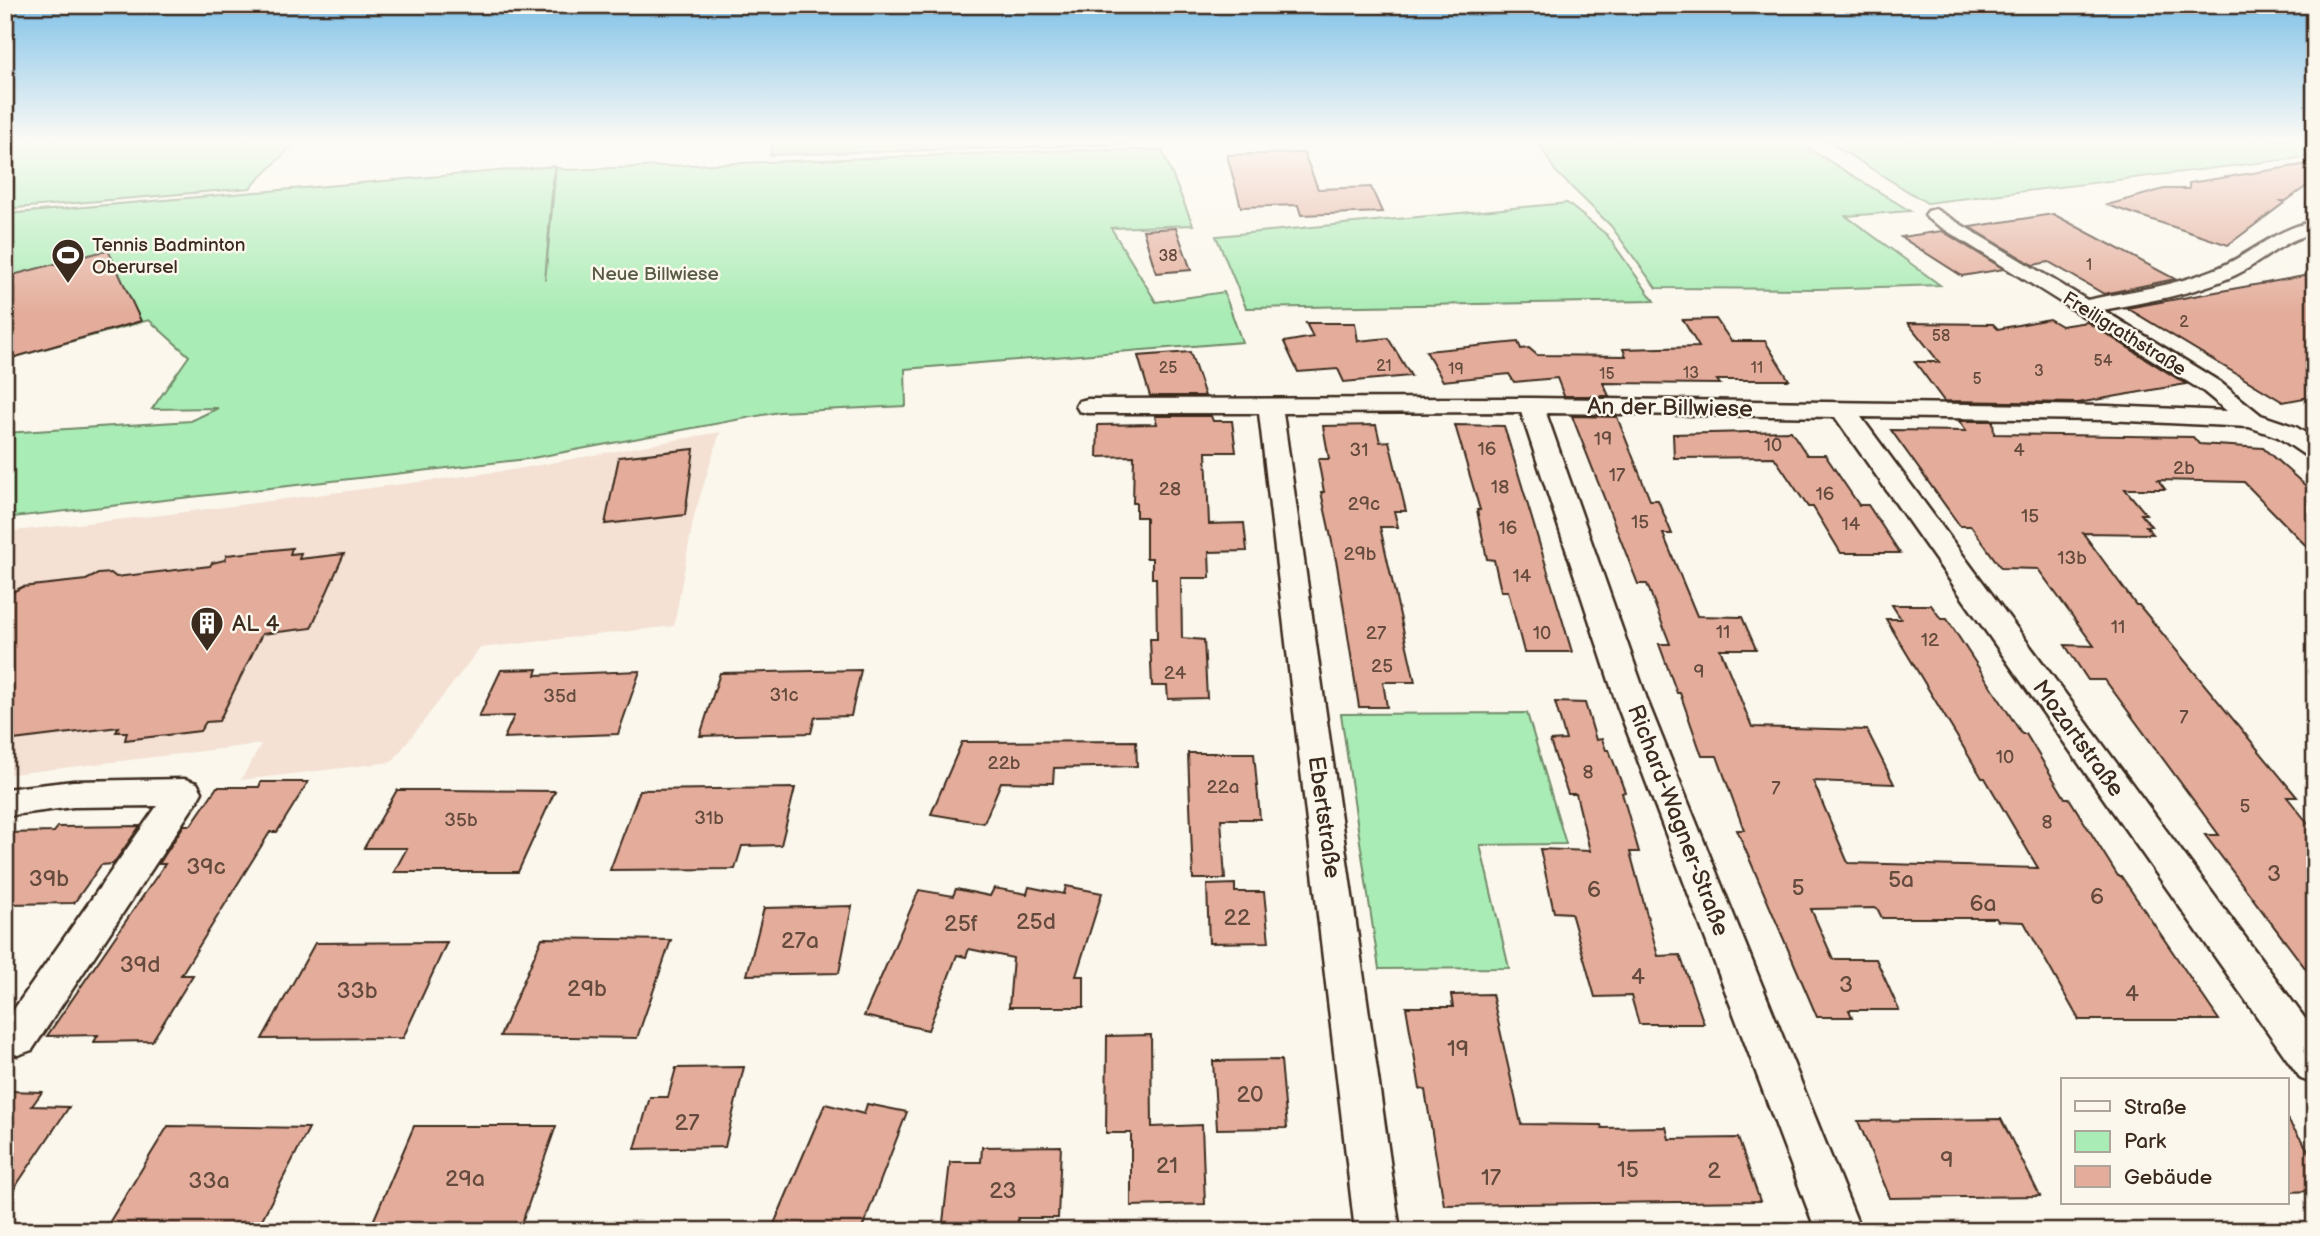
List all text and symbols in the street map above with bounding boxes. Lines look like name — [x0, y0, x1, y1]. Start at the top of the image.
place label: Tennis Badminton Oberursel — [92, 234, 245, 279]
sports icon: Tennis Badminton Oberursel — [49, 236, 87, 285]
house number: 38 — [1158, 247, 1178, 266]
house number: 1 — [2086, 256, 2092, 275]
park label: Neue Billwiese — [591, 263, 719, 286]
street label: Freiligrathstraße — [2058, 287, 2190, 381]
house number: 2 — [2179, 313, 2189, 332]
house number: 58 — [1932, 327, 1950, 346]
house number: 54 — [2094, 352, 2113, 371]
house number: 21 — [1376, 357, 1392, 376]
house number: 25 — [1159, 359, 1177, 378]
house number: 11 — [1751, 359, 1763, 378]
house number: 19 — [1448, 360, 1464, 379]
house number: 3 — [2034, 362, 2044, 381]
house number: 13 — [1683, 364, 1699, 383]
house number: 15 — [1599, 365, 1615, 384]
house number: 5 — [1972, 370, 1982, 389]
street label: An der Billwiese — [1587, 393, 1753, 423]
house number: 19 — [1594, 428, 1612, 451]
house number: 10 — [1764, 434, 1782, 457]
house number: 16 — [1478, 438, 1496, 461]
house number: 31 — [1349, 439, 1369, 462]
house number: 4 — [2013, 439, 2025, 462]
house number: 2b — [2173, 457, 2195, 480]
house number: 17 — [1609, 464, 1626, 487]
house number: 18 — [1491, 476, 1509, 499]
house number: 28 — [1159, 478, 1181, 501]
house number: 16 — [1816, 483, 1834, 506]
house number: 29c — [1348, 493, 1380, 516]
house number: 15 — [2021, 505, 2039, 528]
house number: 15 — [1631, 511, 1649, 534]
house number: 14 — [1842, 513, 1861, 536]
house number: 16 — [1499, 517, 1517, 540]
house number: 29b — [1344, 543, 1377, 566]
house number: 13b — [2057, 547, 2087, 570]
house number: 14 — [1513, 565, 1532, 588]
building icon: AL 4 — [188, 604, 226, 653]
place label: AL 4 — [232, 610, 280, 638]
house number: 11 — [2111, 616, 2125, 639]
house number: 11 — [1716, 621, 1730, 644]
house number: 27 — [1366, 622, 1387, 645]
house number: 10 — [1533, 622, 1551, 645]
house number: 12 — [1921, 629, 1940, 652]
house number: 25 — [1371, 655, 1393, 678]
house number: 9 — [1694, 661, 1704, 684]
house number: 24 — [1164, 662, 1187, 685]
street label: Mozartstraße — [2026, 675, 2130, 802]
house number: 31c — [769, 684, 799, 707]
house number: 35d — [543, 685, 577, 708]
street label: Richard-Wagner-Straße — [1621, 701, 1735, 940]
house number: 7 — [2179, 706, 2189, 729]
house number: 10 — [1996, 746, 2014, 769]
house number: 22b — [987, 752, 1021, 775]
street label: Ebertstraße — [1302, 754, 1346, 880]
house number: 8 — [1582, 761, 1594, 784]
house number: 22a — [1206, 776, 1240, 799]
house number: 7 — [1771, 777, 1781, 800]
house number: 5 — [2240, 795, 2251, 818]
house number: 31b — [694, 807, 724, 830]
house number: 35b — [444, 809, 478, 832]
house number: 8 — [2041, 811, 2053, 834]
house number: 39c — [186, 853, 226, 881]
house number: 3 — [2267, 860, 2281, 888]
house number: 39b — [29, 865, 69, 893]
house number: 5a — [1888, 866, 1914, 894]
house number: 5 — [1791, 874, 1805, 902]
house number: 6 — [1587, 876, 1601, 904]
house number: 6 — [2090, 883, 2104, 911]
house number: 6a — [1969, 890, 1997, 918]
house number: 22 — [1223, 904, 1251, 932]
house number: 25d — [1016, 908, 1056, 936]
house number: 25f — [944, 910, 978, 938]
house number: 27a — [781, 927, 819, 955]
house number: 39d — [120, 951, 160, 979]
house number: 4 — [1631, 963, 1645, 991]
house number: 3 — [1839, 971, 1853, 999]
house number: 29b — [567, 975, 607, 1003]
house number: 33b — [336, 977, 378, 1005]
house number: 4 — [2125, 980, 2139, 1008]
house number: 19 — [1447, 1035, 1469, 1063]
legend — [2061, 1078, 2288, 1204]
house number: 20 — [1236, 1081, 1264, 1109]
text: Straße — [2124, 1095, 2186, 1120]
house number: 27 — [675, 1109, 700, 1137]
text: Park — [2124, 1129, 2167, 1154]
house number: 9 — [1940, 1146, 1954, 1174]
house number: 21 — [1156, 1152, 1178, 1180]
house number: 15 — [1617, 1156, 1639, 1184]
house number: 2 — [1707, 1157, 1721, 1185]
house number: 17 — [1481, 1164, 1502, 1192]
house number: 29a — [445, 1165, 485, 1193]
text: Gebäude — [2124, 1165, 2212, 1190]
house number: 33a — [188, 1167, 230, 1195]
house number: 23 — [989, 1177, 1017, 1205]

